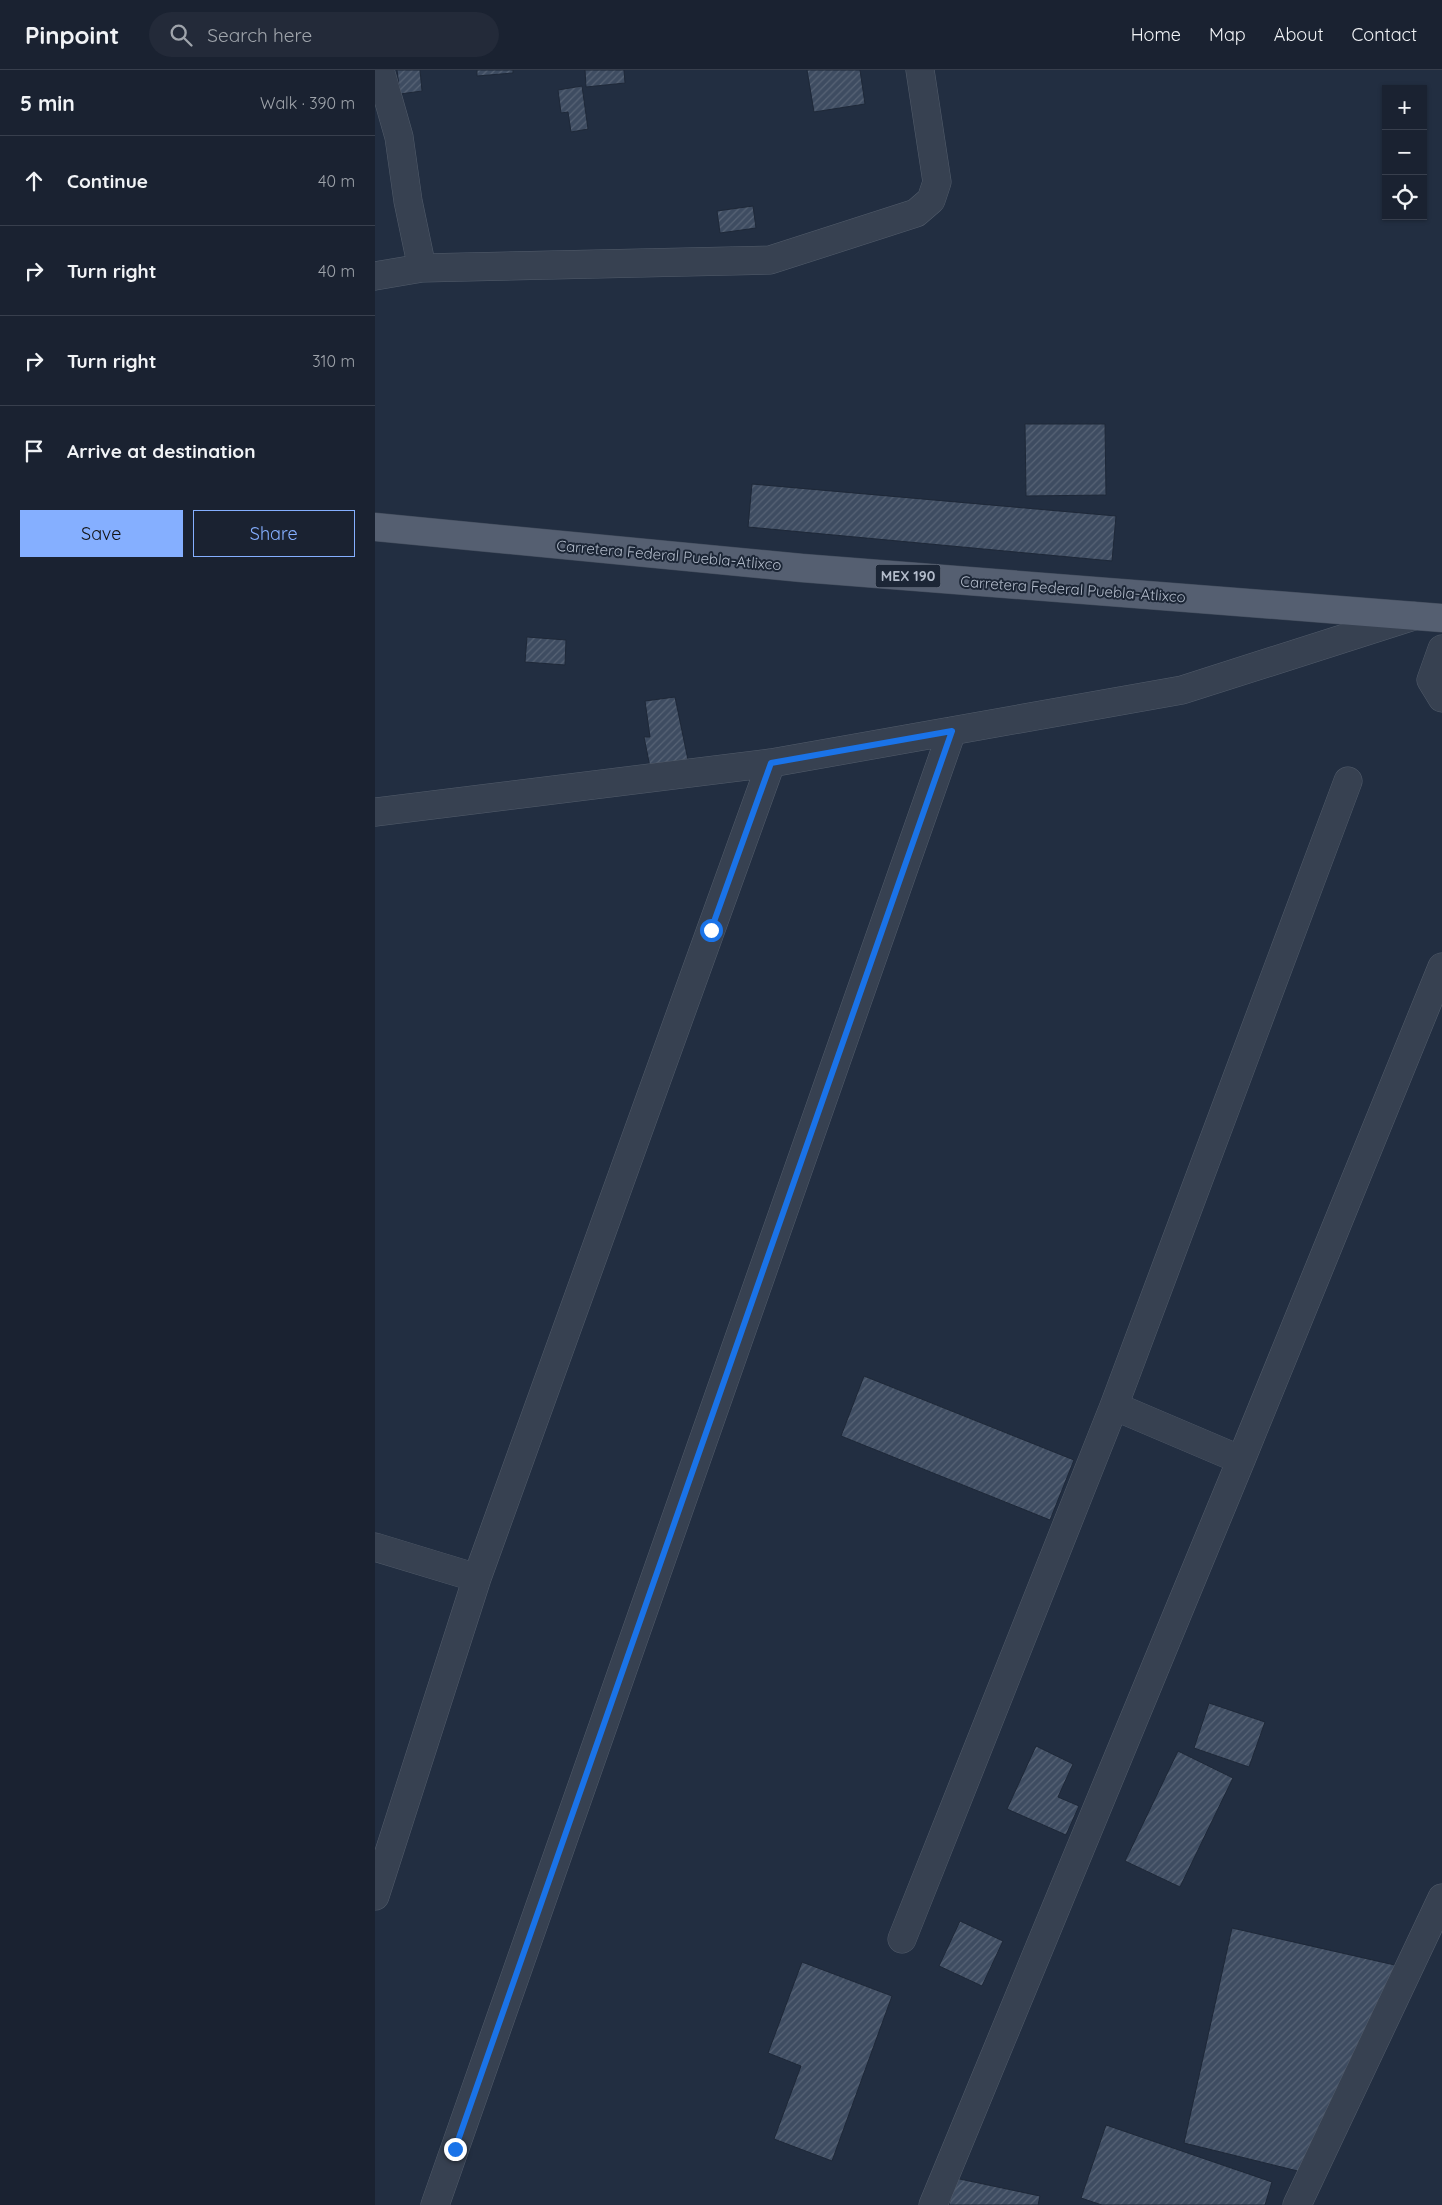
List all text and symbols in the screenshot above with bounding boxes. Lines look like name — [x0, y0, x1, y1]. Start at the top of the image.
search box — [149, 12, 499, 57]
text: Pinpoint — [25, 20, 119, 50]
icon: search — [167, 21, 195, 49]
text: Search here — [207, 23, 312, 47]
text: Home — [1131, 23, 1181, 46]
text: Map — [1209, 23, 1246, 46]
text: About — [1274, 23, 1324, 46]
text: Contact — [1352, 23, 1417, 46]
map controls — [1382, 85, 1427, 220]
button: + — [1382, 85, 1427, 130]
text: 5 min — [20, 90, 75, 116]
text: Walk · 390 m — [260, 93, 355, 113]
button: − — [1382, 130, 1427, 175]
icon: ahead — [20, 167, 48, 195]
text: Continue — [67, 169, 148, 193]
text: 40 m — [318, 171, 355, 191]
button: locate — [1382, 175, 1427, 220]
icon: right — [20, 257, 48, 285]
text: Turn right — [67, 259, 156, 283]
text: 40 m — [318, 261, 355, 281]
icon: right — [20, 347, 48, 375]
text: Turn right — [67, 349, 156, 373]
text: 310 m — [312, 351, 355, 371]
icon: arrive — [20, 437, 48, 465]
text: Arrive at destination — [67, 439, 256, 463]
button: Save — [20, 510, 183, 557]
button: Share — [193, 510, 355, 557]
street label: Carretera Federal Puebla-Atlixco — [556, 536, 782, 574]
road number: MEX 190 — [875, 564, 941, 588]
street label: Carretera Federal Puebla-Atlixco — [960, 572, 1186, 606]
route start — [700, 919, 723, 942]
route end — [444, 2138, 467, 2161]

